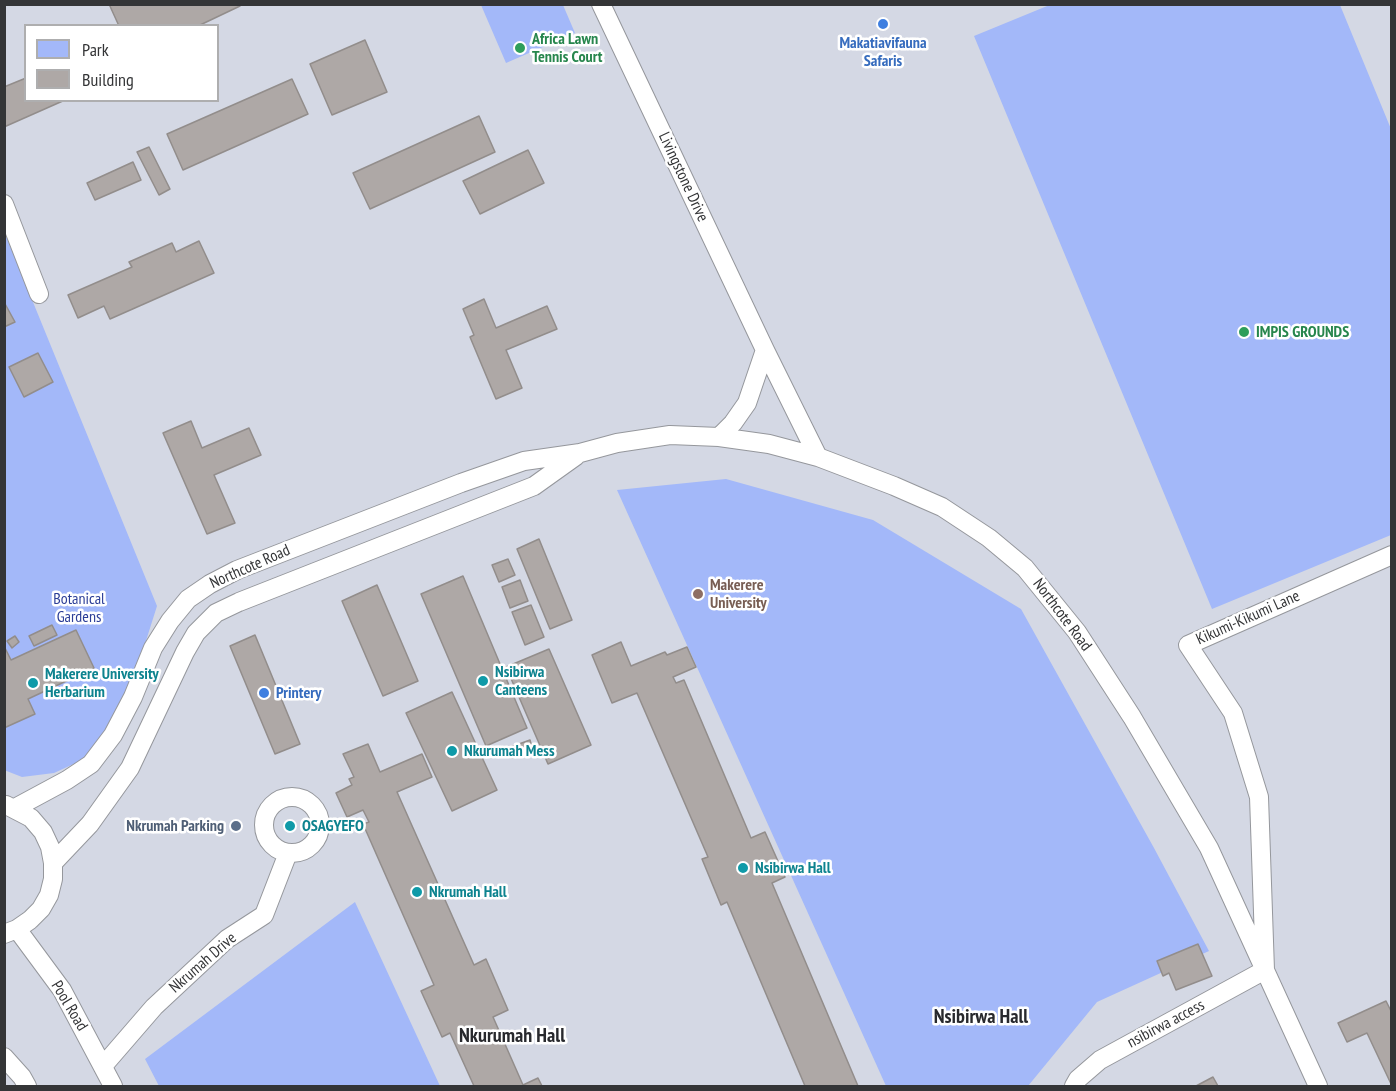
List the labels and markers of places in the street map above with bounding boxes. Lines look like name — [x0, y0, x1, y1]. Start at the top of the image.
marker: Makatiavifauna Safaris — [876, 17, 890, 31]
place label: Africa Lawn Tennis Court — [532, 29, 602, 67]
place label: Makatiavifauna Safaris — [839, 33, 927, 71]
marker: Africa Lawn Tennis Court — [513, 41, 527, 55]
place label: IMPIS GROUNDS — [1256, 322, 1349, 342]
marker: IMPIS GROUNDS — [1237, 325, 1251, 339]
place label: Makerere University — [710, 575, 767, 613]
marker: Makerere University — [691, 587, 705, 601]
place label: Nsibirwa Canteens — [495, 662, 547, 700]
place label: Makerere University Herbarium — [45, 664, 159, 702]
marker: Nsibirwa Canteens — [476, 674, 490, 688]
marker: Makerere University Herbarium — [26, 676, 40, 690]
place label: Printery — [276, 683, 321, 703]
marker: Printery — [257, 686, 271, 700]
place label: Nkurumah Mess — [464, 741, 555, 761]
marker: Nkurumah Mess — [445, 744, 459, 758]
place label: Nkrumah Parking — [126, 816, 224, 836]
place label: OSAGYEFO — [302, 816, 364, 836]
marker: Nkrumah Parking — [229, 819, 243, 833]
marker: OSAGYEFO — [283, 819, 297, 833]
place label: Nsibirwa Hall — [755, 858, 831, 878]
marker: Nsibirwa Hall — [736, 861, 750, 875]
place label: Nkrumah Hall — [429, 882, 507, 902]
marker: Nkrumah Hall — [410, 885, 424, 899]

